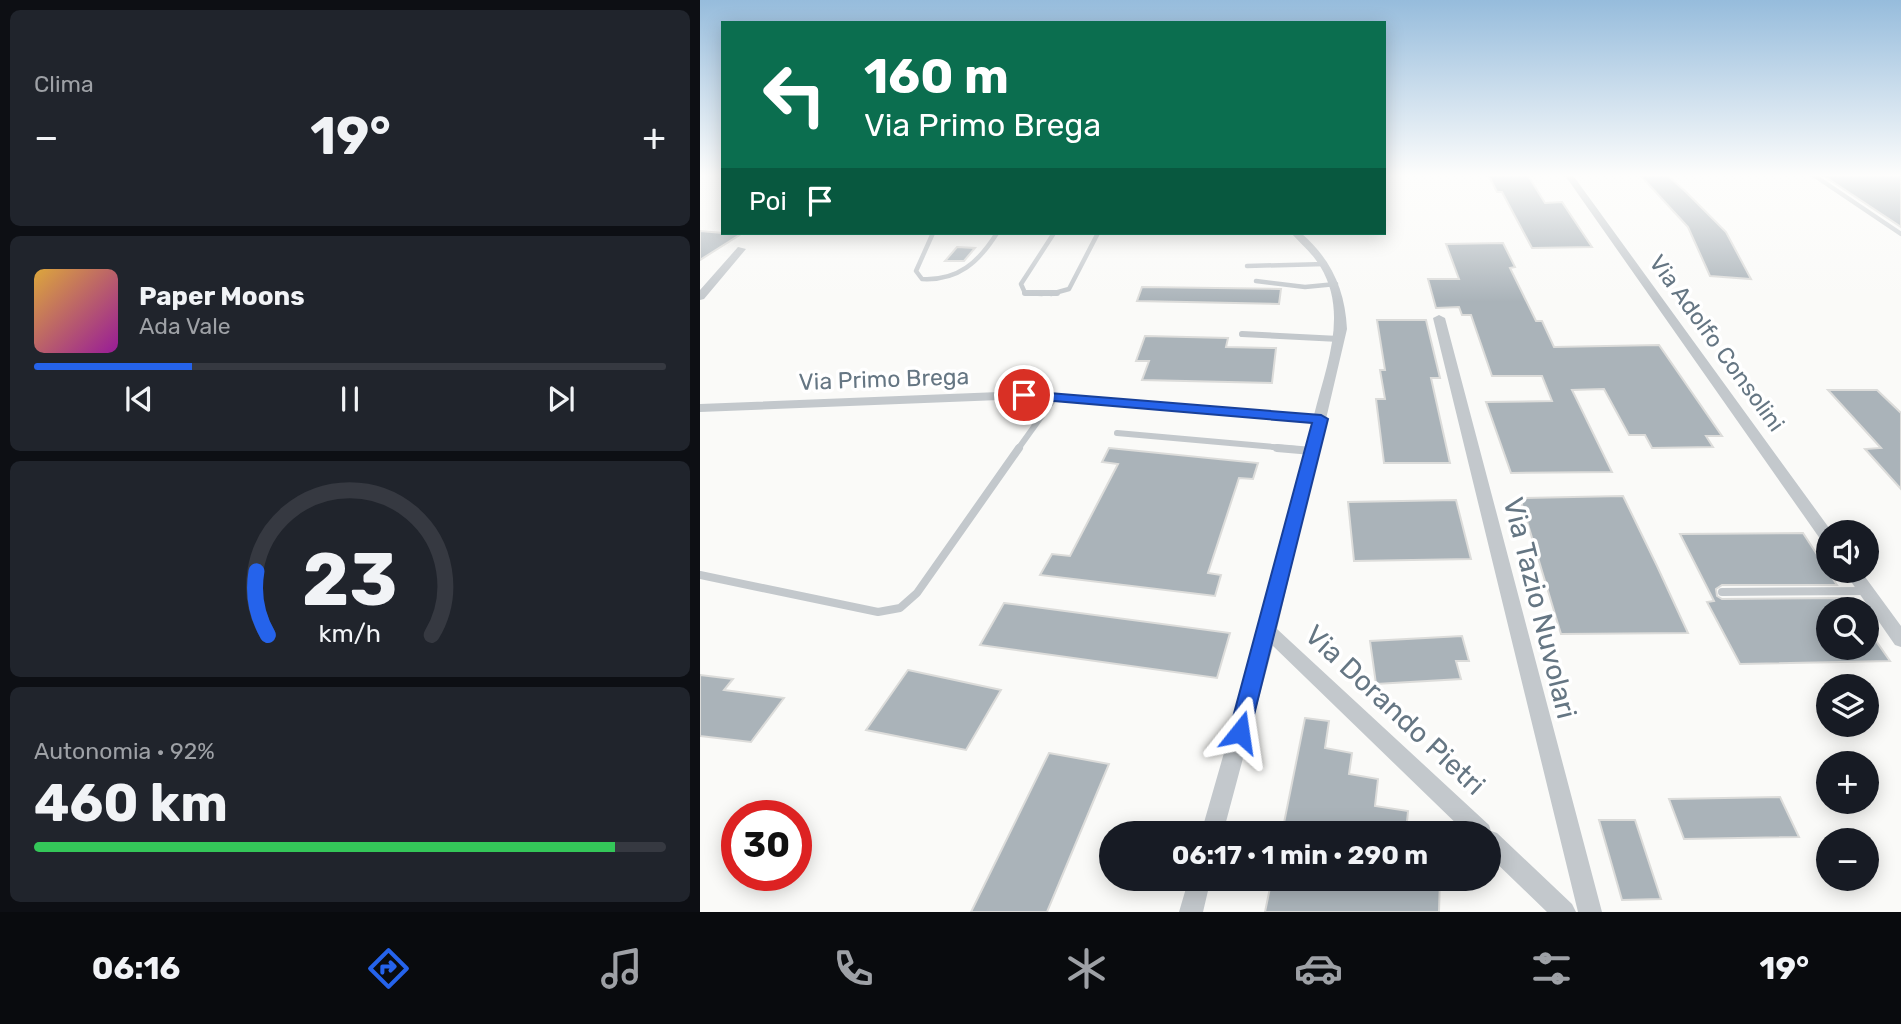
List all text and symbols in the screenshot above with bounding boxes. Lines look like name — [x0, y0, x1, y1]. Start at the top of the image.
text: 160 m — [864, 47, 1009, 105]
icon: left — [749, 49, 840, 140]
text: Clima — [34, 70, 94, 98]
text: 19° — [310, 105, 391, 167]
text: Via Primo Brega — [864, 106, 1101, 144]
text: − — [34, 114, 59, 160]
text: + — [642, 114, 666, 160]
icon: arrive — [801, 182, 839, 220]
text: Poi — [749, 186, 787, 217]
street label: Via Adolfo Consolini — [1644, 249, 1790, 437]
text: Paper Moons — [139, 281, 305, 312]
text: Ada Vale — [139, 312, 231, 340]
street label: Via Primo Brega — [798, 362, 970, 396]
pin — [994, 365, 1054, 425]
icon: arrive — [1005, 376, 1043, 414]
icon: previous — [120, 380, 158, 418]
icon: pause — [331, 380, 369, 418]
icon: next — [542, 380, 580, 418]
street label: Via Tazio Nuvolari — [1497, 494, 1583, 722]
map controls — [1816, 520, 1879, 891]
button: sound — [1816, 520, 1879, 583]
text: 23 — [302, 537, 398, 623]
button: search — [1816, 597, 1879, 660]
street label: Via Dorando Pietri — [1298, 618, 1492, 802]
text: km/h — [319, 619, 381, 648]
button: layers — [1816, 674, 1879, 737]
position arrow — [1203, 695, 1277, 769]
text: Autonomia · 92% — [34, 737, 215, 765]
button: + — [1816, 751, 1879, 814]
text: 460 km — [34, 772, 228, 834]
speed limit sign: 30 — [721, 800, 812, 891]
button: − — [1816, 828, 1879, 891]
text: 06:17 · 1 min · 290 m — [1172, 840, 1428, 871]
icon: directions — [364, 944, 413, 993]
icon: music — [597, 944, 646, 993]
icon: phone — [829, 944, 878, 993]
icon: climate — [1062, 944, 1111, 993]
icon: car — [1294, 944, 1343, 993]
icon: filters — [1527, 944, 1576, 993]
text: 06:16 — [92, 949, 180, 987]
text: 19° — [1760, 949, 1809, 987]

